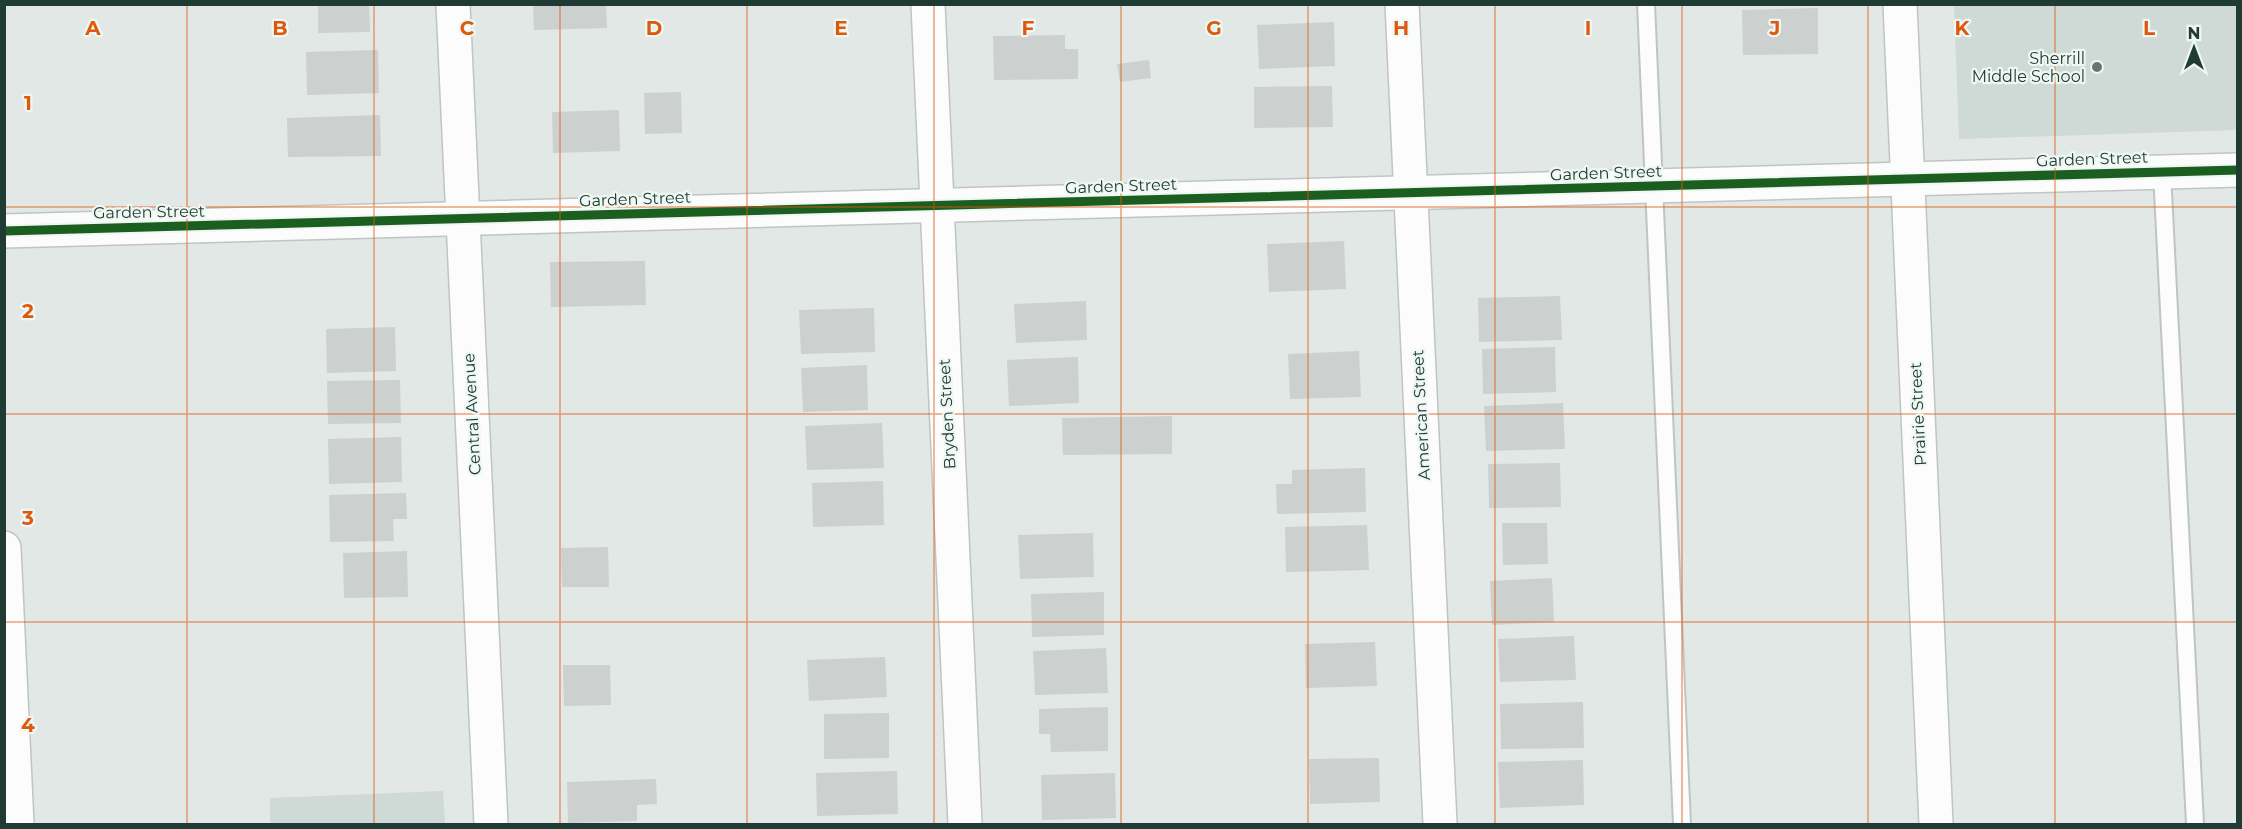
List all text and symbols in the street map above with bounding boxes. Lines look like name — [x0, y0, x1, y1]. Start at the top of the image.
text: A — [84, 16, 101, 40]
text: B — [272, 16, 288, 40]
text: C — [460, 16, 475, 40]
text: D — [646, 16, 662, 40]
text: E — [834, 16, 848, 40]
text: F — [1022, 16, 1035, 40]
text: G — [1206, 16, 1222, 40]
text: H — [1393, 16, 1409, 40]
text: I — [1585, 16, 1591, 40]
text: J — [1769, 16, 1780, 40]
text: K — [1955, 16, 1971, 40]
text: L — [2143, 16, 2155, 40]
north arrow — [2164, 18, 2224, 78]
text: N — [2188, 24, 2200, 43]
place label: Sherrill Middle School — [1972, 49, 2085, 86]
marker: Sherrill Middle School — [2090, 60, 2104, 74]
text: 1 — [24, 91, 32, 115]
street label: Garden Street — [2036, 148, 2149, 170]
street label: Garden Street — [1550, 162, 1663, 184]
street label: Garden Street — [1065, 175, 1178, 197]
street label: Garden Street — [579, 188, 692, 210]
street label: Garden Street — [93, 202, 206, 222]
text: 2 — [22, 299, 34, 323]
street label: American Street — [1408, 349, 1434, 481]
street label: Central Avenue — [459, 353, 485, 475]
street label: Bryden Street — [935, 358, 959, 470]
street label: Prairie Street — [1906, 361, 1930, 466]
text: 3 — [21, 506, 34, 530]
text: 4 — [21, 713, 35, 737]

